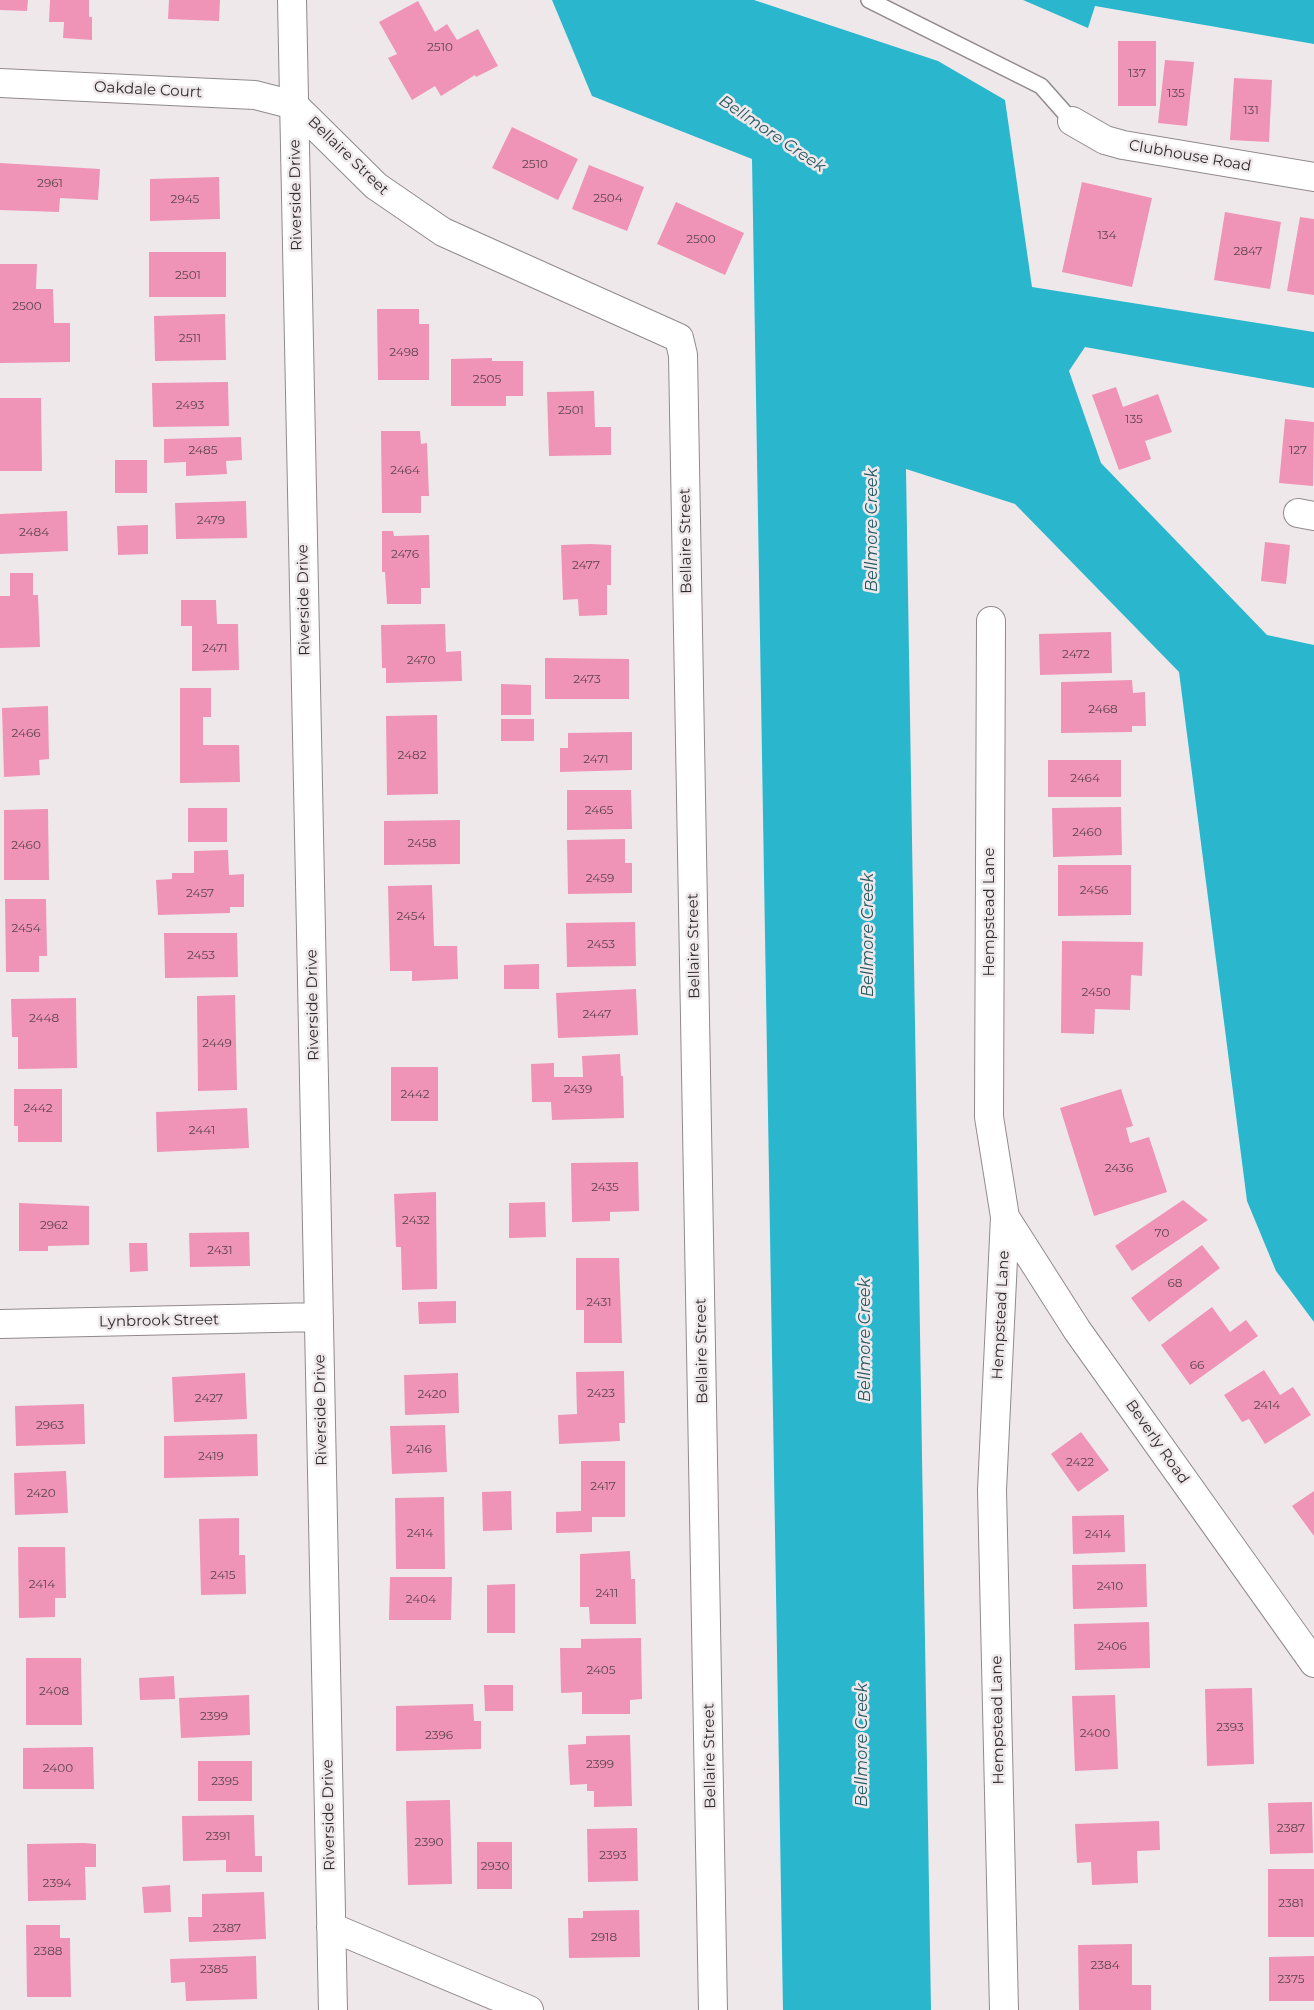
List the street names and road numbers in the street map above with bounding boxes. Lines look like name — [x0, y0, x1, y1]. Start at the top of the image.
street label: Oakdale Court — [93, 78, 203, 102]
street label: Bellaire Street — [304, 113, 392, 199]
street label: Clubhouse Road — [1127, 136, 1253, 176]
street label: Riverside Drive — [286, 139, 306, 251]
street label: Bellaire Street — [676, 488, 696, 594]
street label: Riverside Drive — [294, 544, 314, 656]
street label: Hempstead Lane — [981, 847, 999, 977]
street label: Bellaire Street — [684, 893, 704, 999]
street label: Riverside Drive — [303, 949, 323, 1061]
street label: Hempstead Lane — [989, 1250, 1013, 1380]
street label: Bellaire Street — [692, 1298, 712, 1404]
street label: Lynbrook Street — [99, 1311, 219, 1331]
street label: Riverside Drive — [311, 1354, 331, 1466]
street label: Beverly Road — [1121, 1397, 1193, 1487]
street label: Hempstead Lane — [988, 1655, 1008, 1785]
street label: Bellaire Street — [700, 1703, 720, 1809]
street label: Riverside Drive — [319, 1759, 339, 1871]

